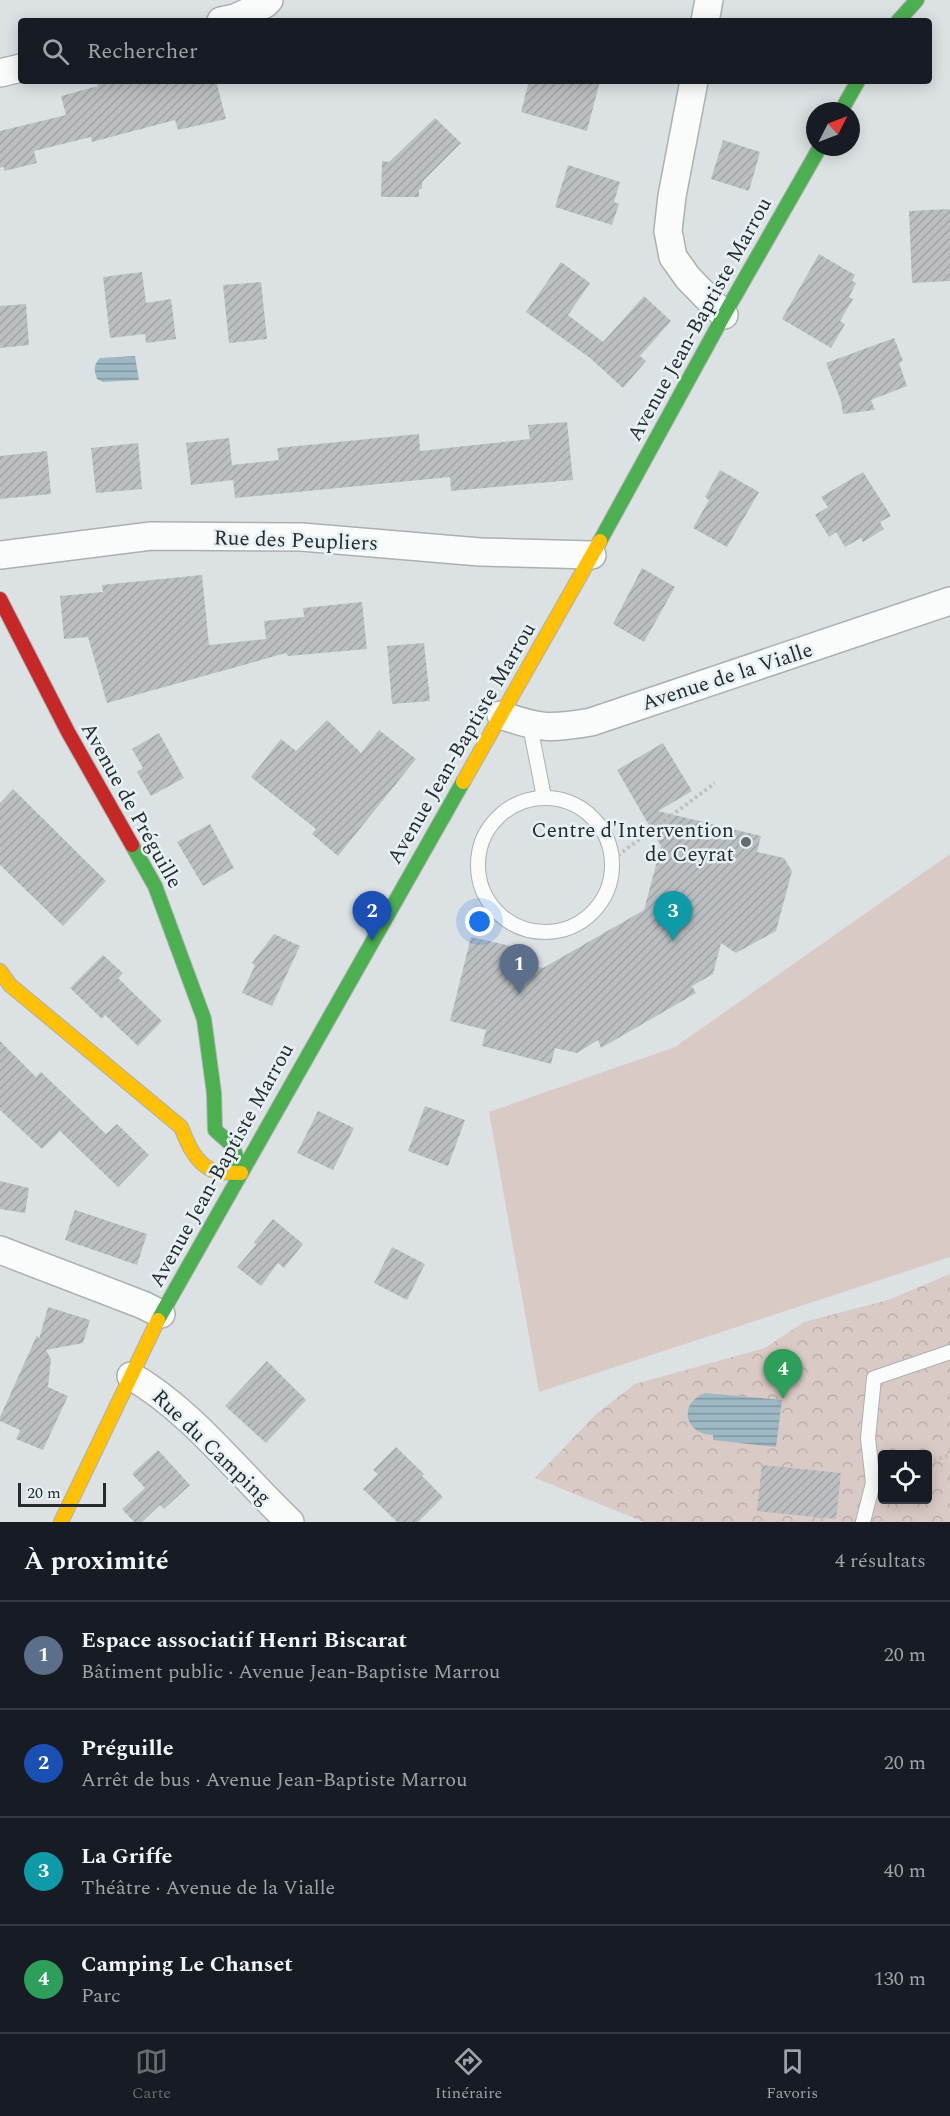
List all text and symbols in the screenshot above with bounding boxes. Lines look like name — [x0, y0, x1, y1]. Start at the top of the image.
search box — [18, 18, 932, 84]
icon: search — [39, 35, 72, 68]
text: Rechercher — [87, 35, 198, 68]
north arrow — [806, 102, 860, 156]
street label: Avenue Jean-Baptiste Marrou — [619, 191, 781, 447]
street label: Rue des Peupliers — [213, 522, 379, 560]
street label: Avenue Jean-Baptiste Marrou — [379, 616, 545, 871]
street label: Avenue de la Vialle — [638, 634, 817, 720]
street label: Avenue de Préguille — [72, 716, 190, 894]
place label: Centre d'Intervention de Ceyrat — [532, 815, 734, 871]
marker: Centre d'Intervention de Ceyrat — [739, 835, 753, 849]
pin: 2 — [352, 892, 392, 941]
pin: 3 — [654, 892, 692, 941]
your location — [465, 907, 494, 936]
pin: 1 — [500, 944, 538, 994]
street label: Avenue Jean-Baptiste Marrou — [141, 1037, 303, 1293]
pin: 4 — [764, 1350, 802, 1399]
street label: Rue du Camping — [144, 1382, 278, 1513]
map controls — [878, 1450, 932, 1504]
button: locate — [878, 1450, 932, 1504]
scale bar — [18, 1480, 106, 1508]
text: 20 m — [27, 1481, 61, 1505]
text: À proximité — [24, 1541, 169, 1581]
text: 4 résultats — [835, 1546, 926, 1576]
text: Espace associatif Henri Biscarat — [81, 1624, 407, 1657]
text: 1 — [38, 1640, 49, 1670]
text: 20 m — [884, 1640, 926, 1670]
text: Bâtiment public · Avenue Jean-Baptiste Marrou — [81, 1657, 500, 1687]
text: Préguille — [81, 1732, 174, 1765]
text: 2 — [38, 1748, 49, 1778]
text: 20 m — [884, 1748, 926, 1778]
text: Arrêt de bus · Avenue Jean-Baptiste Marrou — [81, 1765, 467, 1795]
text: La Griffe — [81, 1840, 173, 1873]
text: 3 — [38, 1856, 49, 1886]
text: 40 m — [884, 1856, 926, 1886]
text: Théâtre · Avenue de la Vialle — [81, 1873, 335, 1903]
text: Camping Le Chanset — [81, 1948, 293, 1981]
text: 4 — [38, 1964, 49, 1994]
text: 130 m — [874, 1964, 926, 1994]
text: Parc — [81, 1981, 121, 2011]
tab: Carte — [132, 2045, 171, 2105]
tab: Itinéraire — [435, 2045, 502, 2105]
tab: Favoris — [766, 2045, 818, 2105]

